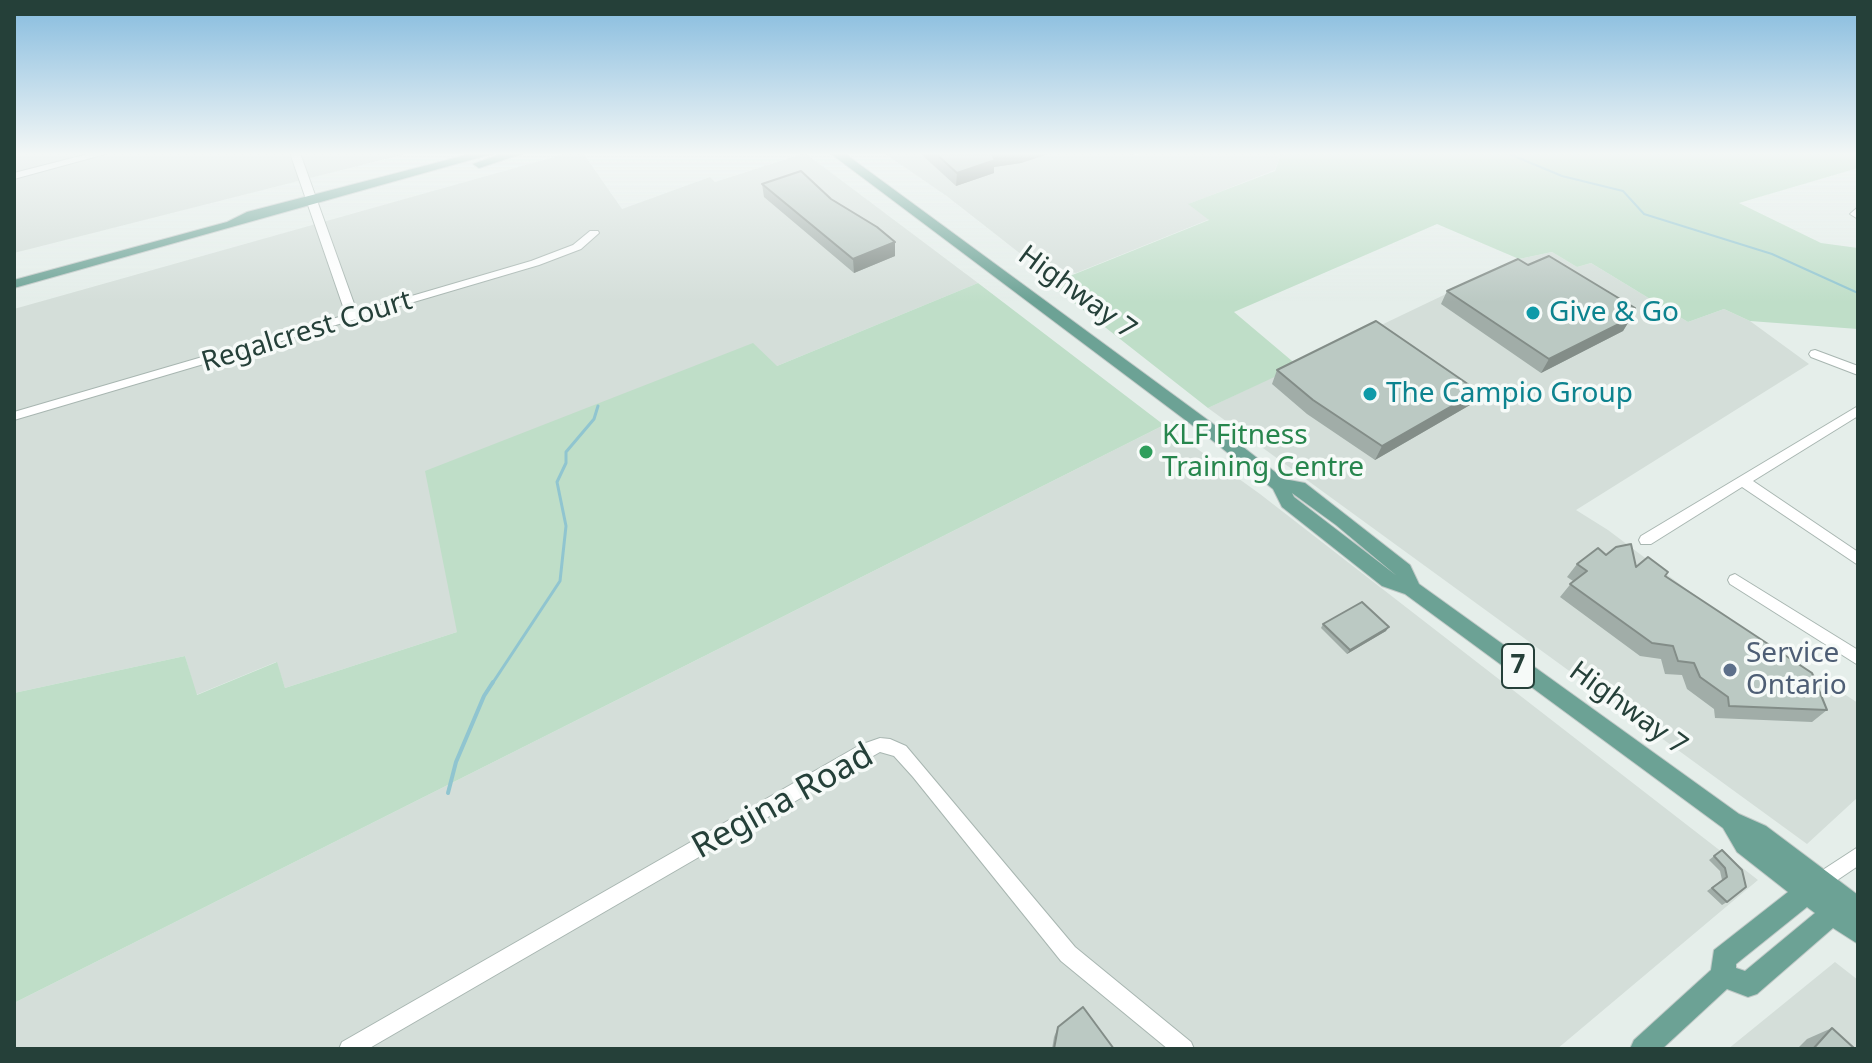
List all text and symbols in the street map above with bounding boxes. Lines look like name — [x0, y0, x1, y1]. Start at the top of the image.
street label: Highway 7 — [1011, 239, 1143, 347]
street label: Regalcrest Court — [198, 284, 416, 380]
place label: Give & Go — [1549, 296, 1679, 330]
marker: Give & Go — [1524, 304, 1542, 322]
place label: The Campio Group — [1386, 377, 1633, 411]
marker: The Campio Group — [1361, 385, 1379, 403]
place label: KLF Fitness Training Centre — [1162, 419, 1364, 485]
marker: KLF Fitness Training Centre — [1137, 443, 1155, 461]
place label: Service Ontario — [1746, 637, 1847, 703]
road number: 7 — [1502, 644, 1534, 688]
street label: Highway 7 — [1562, 655, 1694, 763]
marker: Service Ontario — [1721, 661, 1739, 679]
street label: Regina Road — [685, 736, 881, 868]

